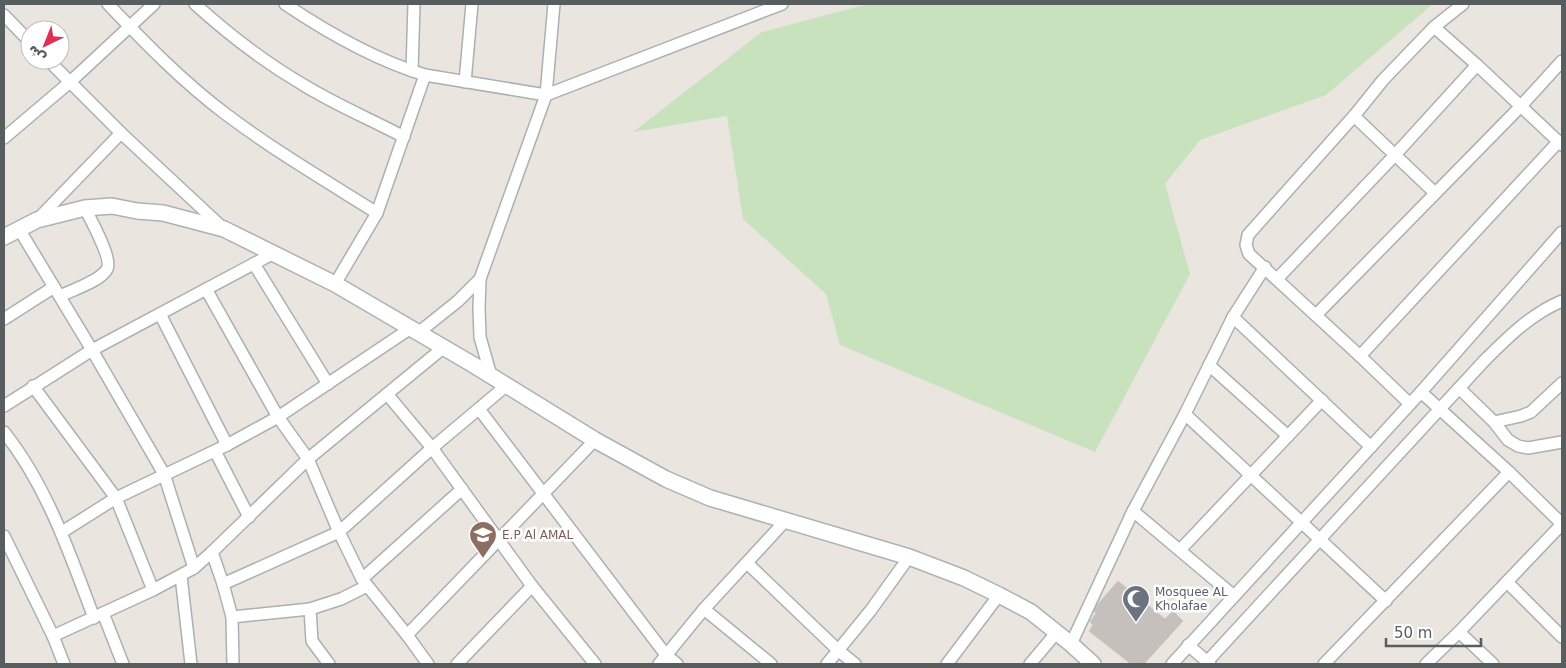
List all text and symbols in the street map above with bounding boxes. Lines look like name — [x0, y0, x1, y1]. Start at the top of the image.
north arrow — [20, 20, 70, 70]
text: ش — [24, 42, 49, 67]
school or university icon: E.P Al AMAL — [468, 520, 498, 559]
place label: E.P Al AMAL — [502, 528, 574, 542]
mosque icon: Mosquee AL Kholafae — [1121, 584, 1151, 623]
place label: Mosquee AL Kholafae — [1155, 585, 1228, 613]
scale bar — [1386, 616, 1481, 648]
text: 50 m — [1394, 624, 1432, 642]

